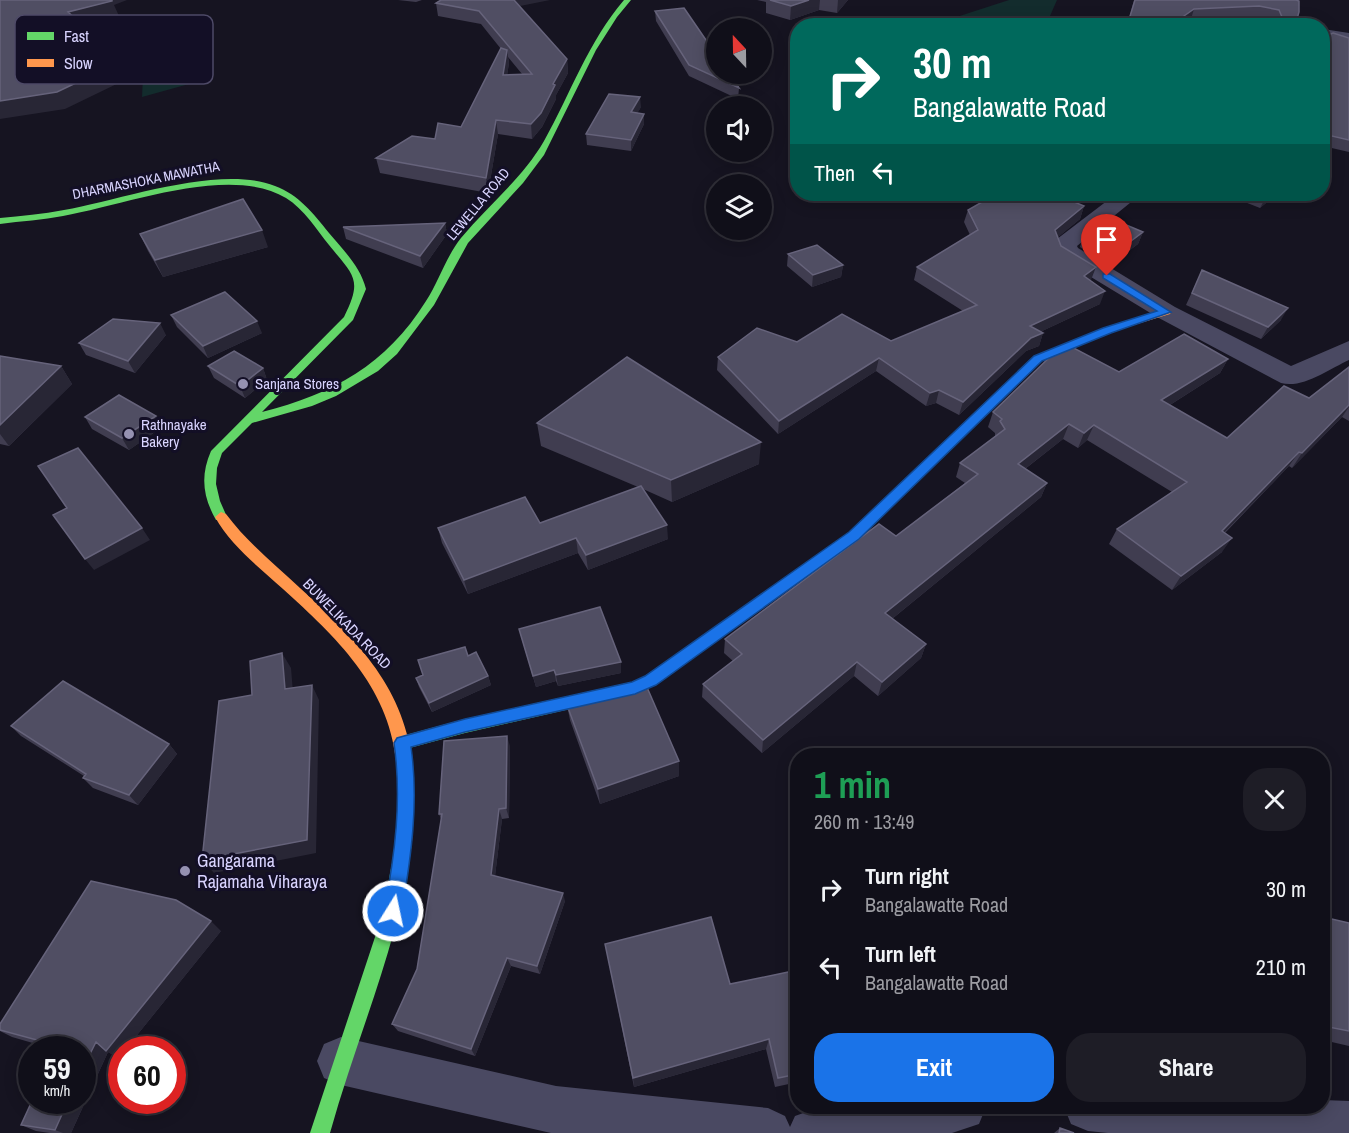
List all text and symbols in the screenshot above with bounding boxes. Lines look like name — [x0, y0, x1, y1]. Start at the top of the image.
legend — [15, 15, 213, 84]
north arrow — [706, 18, 772, 84]
map controls — [706, 18, 772, 240]
text: Fast — [64, 25, 89, 47]
text: 30 m — [913, 35, 992, 91]
icon: right — [814, 42, 892, 120]
text: Slow — [64, 52, 93, 74]
text: Bangalawatte Road — [913, 89, 1106, 125]
button: sound — [706, 96, 772, 162]
icon: left — [867, 156, 900, 189]
street label: DHARMASHOKA MAWATHA — [71, 157, 221, 203]
text: Then — [814, 158, 855, 188]
street label: LEWELLA ROAD — [443, 164, 513, 244]
button: layers — [706, 174, 772, 240]
pin — [1081, 214, 1132, 276]
icon: arrive — [1090, 223, 1123, 256]
place label: Sanjana Stores — [255, 373, 339, 394]
marker: Sanjana Stores — [236, 377, 250, 391]
place label: Rathnayake Bakery — [141, 414, 207, 452]
marker: Rathnayake Bakery — [122, 427, 136, 441]
street label: BUWELIKADA ROAD — [298, 574, 396, 674]
text: 1 min — [814, 761, 891, 809]
button: close — [1243, 768, 1306, 831]
text: 260 m · 13:49 — [814, 808, 914, 835]
place label: Gangarama Rajamaha Viharaya — [197, 848, 327, 894]
text: Turn right — [865, 861, 949, 891]
marker: Gangarama Rajamaha Viharaya — [178, 864, 192, 878]
icon: right — [814, 873, 847, 906]
text: 30 m — [1266, 874, 1306, 904]
position arrow — [361, 879, 425, 943]
text: Bangalawatte Road — [865, 891, 1008, 918]
text: Turn left — [865, 939, 936, 969]
icon: left — [814, 951, 847, 984]
text: 210 m — [1256, 952, 1306, 982]
text: Bangalawatte Road — [865, 969, 1008, 996]
button: Exit — [814, 1033, 1054, 1102]
button: Share — [1066, 1033, 1306, 1102]
speed limit sign: 60 — [108, 1036, 186, 1114]
text: 59 — [43, 1048, 71, 1088]
text: km/h — [44, 1080, 70, 1101]

